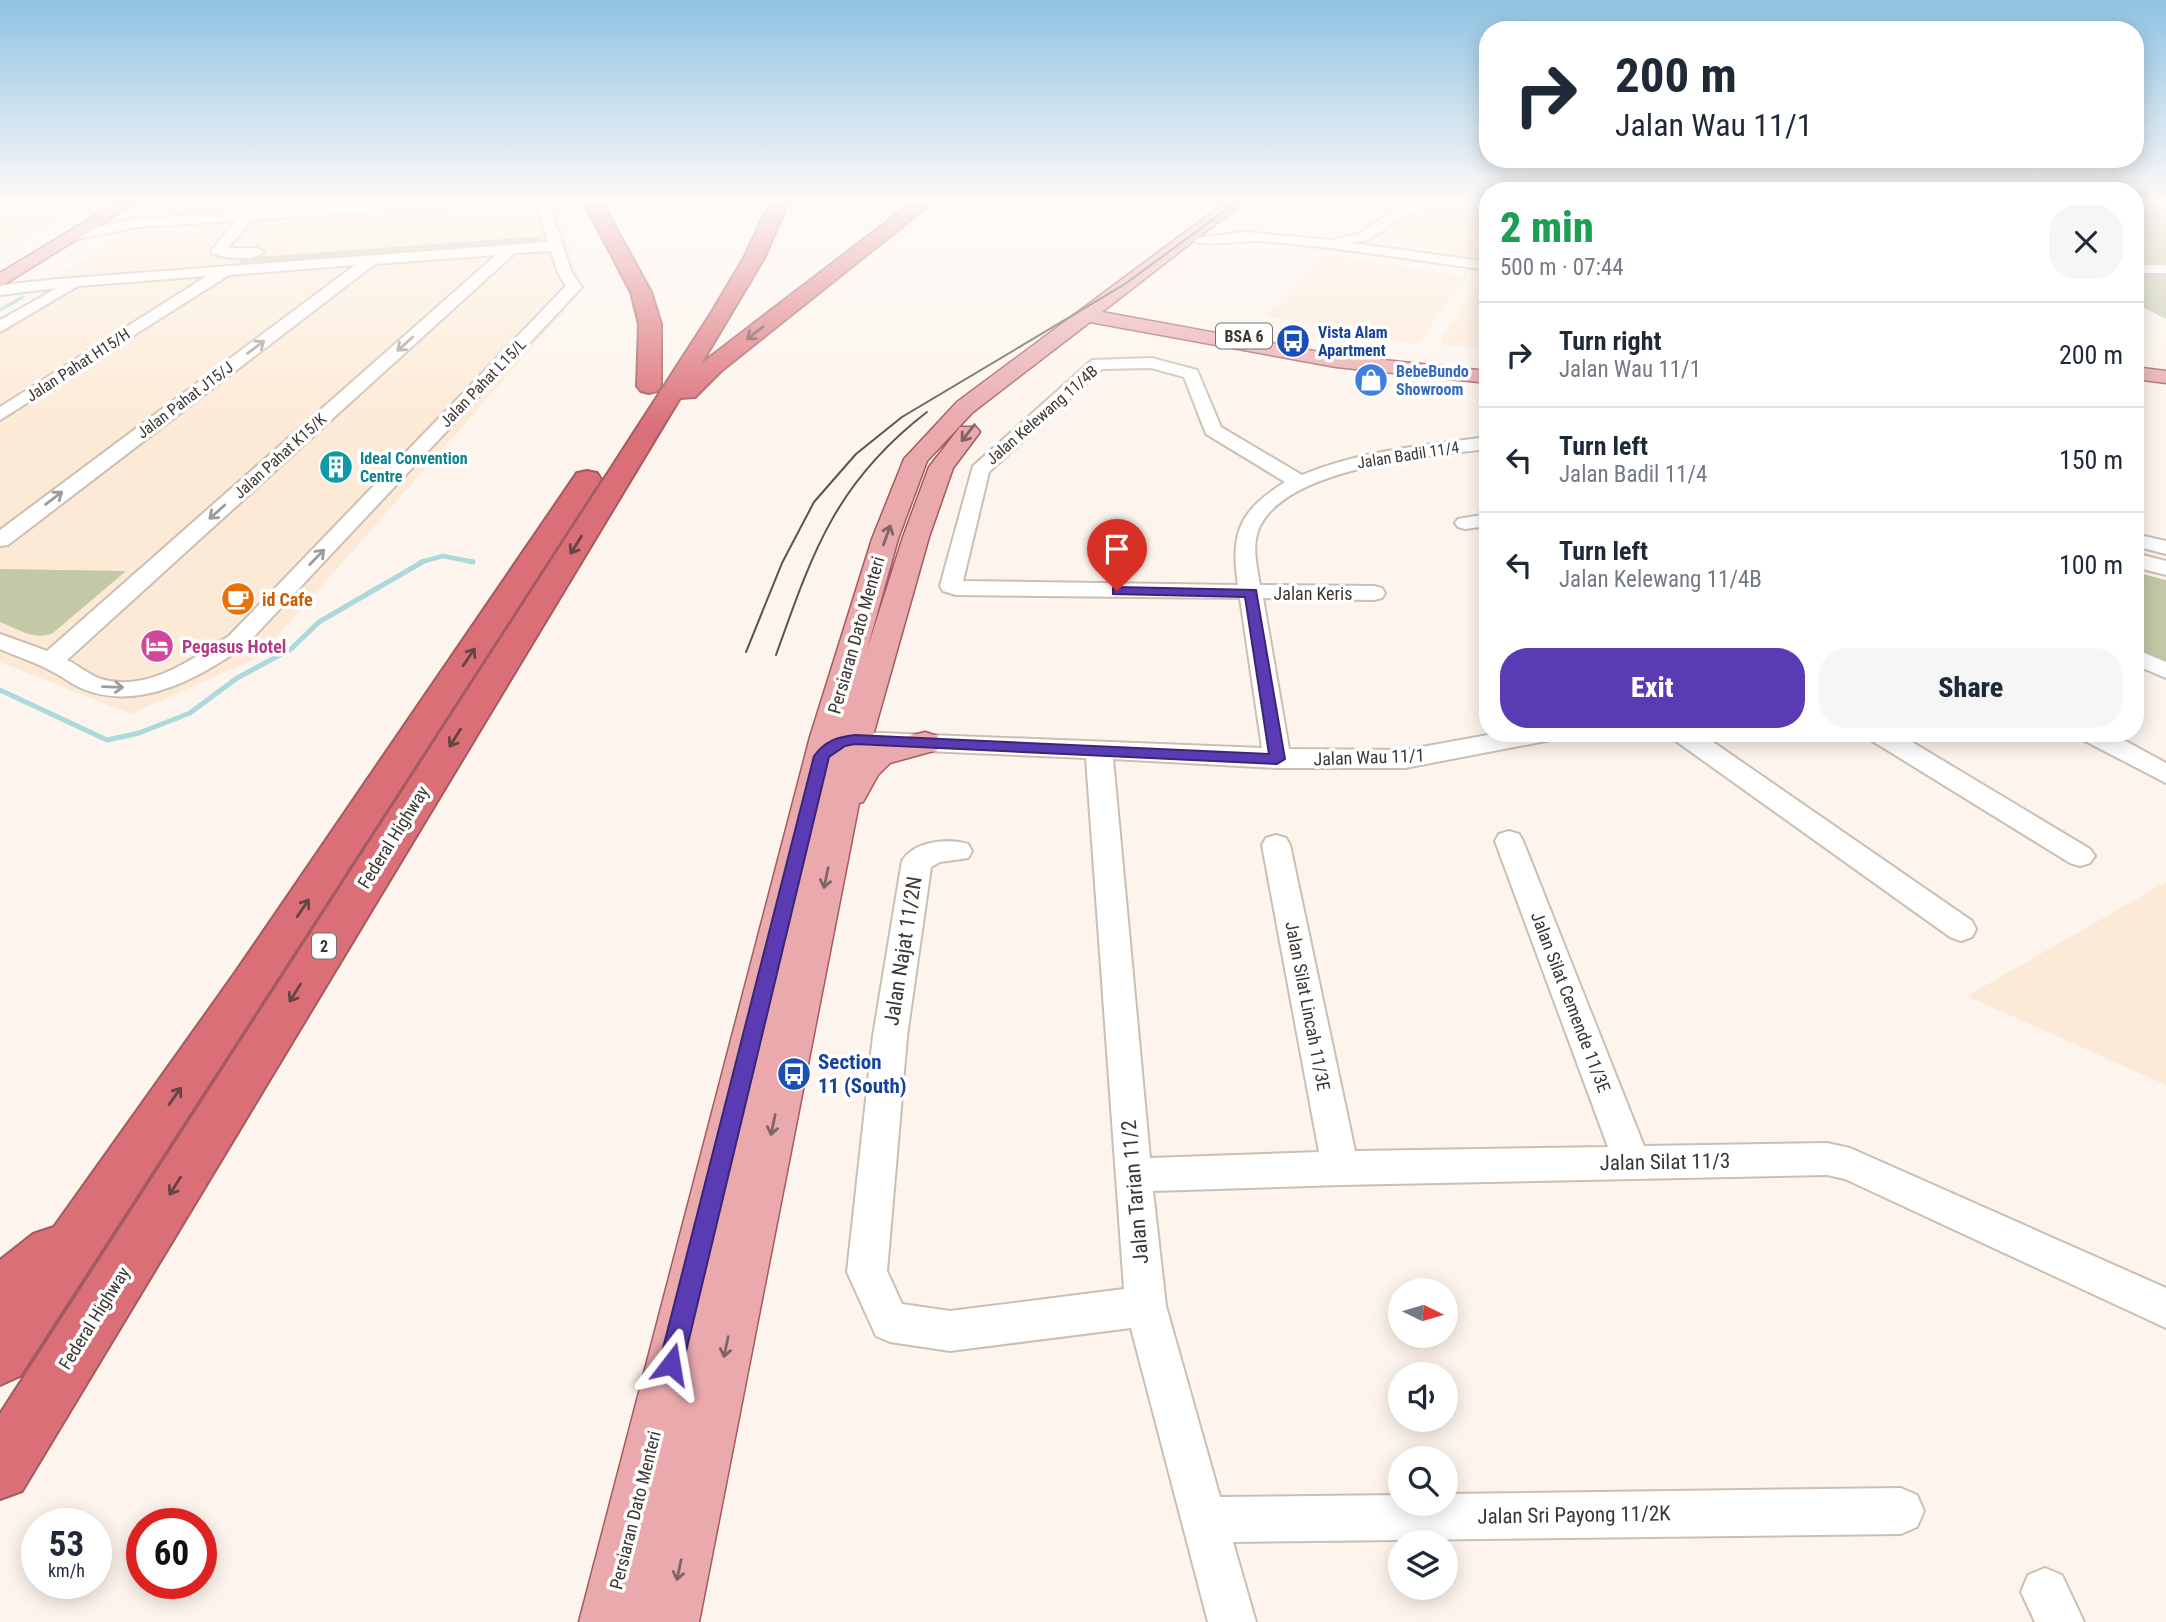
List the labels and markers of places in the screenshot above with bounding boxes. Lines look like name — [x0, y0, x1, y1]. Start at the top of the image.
bus stop icon: Vista Alam Apartment — [1274, 322, 1312, 360]
place label: Vista Alam Apartment — [1318, 323, 1388, 360]
shop icon: BebeBundo Showroom — [1352, 361, 1390, 399]
place label: BebeBundo Showroom — [1396, 362, 1469, 399]
building icon: Ideal Convention Centre — [317, 448, 355, 486]
place label: Ideal Convention Centre — [360, 449, 468, 486]
pin — [1087, 519, 1147, 591]
cafe icon: id Cafe — [219, 580, 257, 618]
place label: id Cafe — [262, 589, 313, 610]
hotel icon: Pegasus Hotel — [138, 627, 176, 665]
place label: Pegasus Hotel — [182, 636, 286, 657]
place label: Section 11 (South) — [818, 1050, 907, 1098]
bus stop icon: Section 11 (South) — [775, 1055, 813, 1093]

